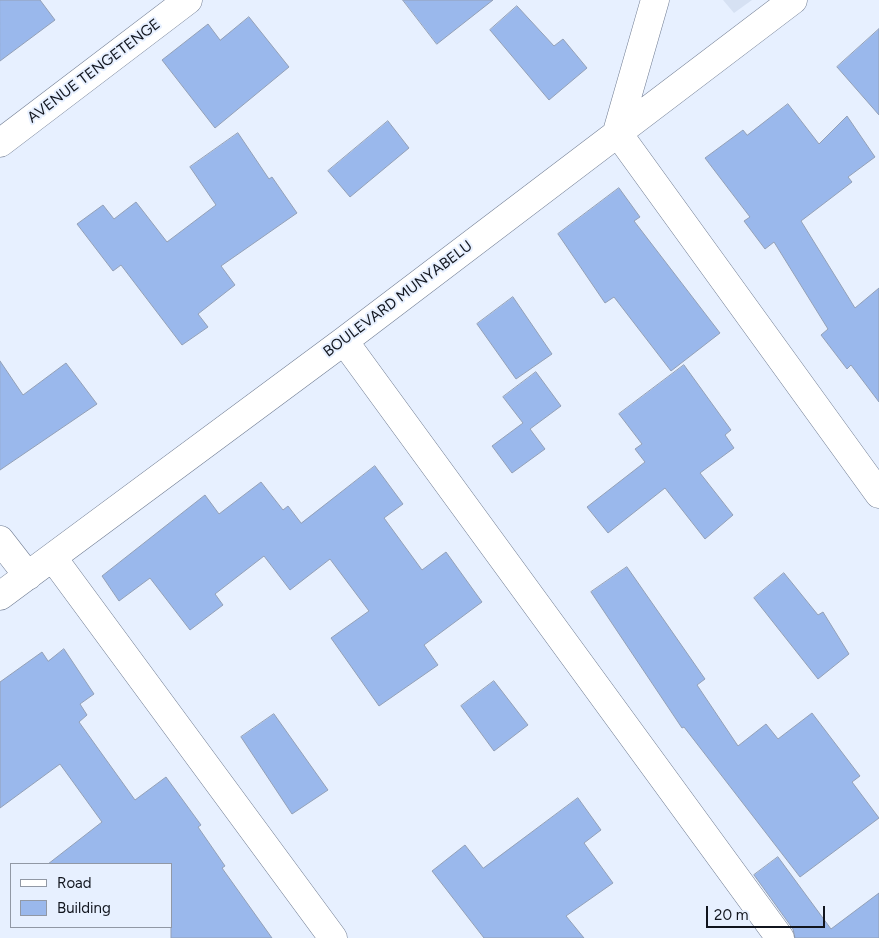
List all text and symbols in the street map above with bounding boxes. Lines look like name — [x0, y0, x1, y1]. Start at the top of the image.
street label: AVENUE TENGETENGE — [24, 15, 164, 127]
street label: BOULEVARD MUNYABELU — [320, 237, 476, 361]
legend — [10, 863, 172, 928]
text: Road — [57, 874, 92, 892]
scale bar — [709, 896, 828, 928]
text: Building — [57, 899, 111, 917]
text: 20 m — [714, 906, 748, 924]

